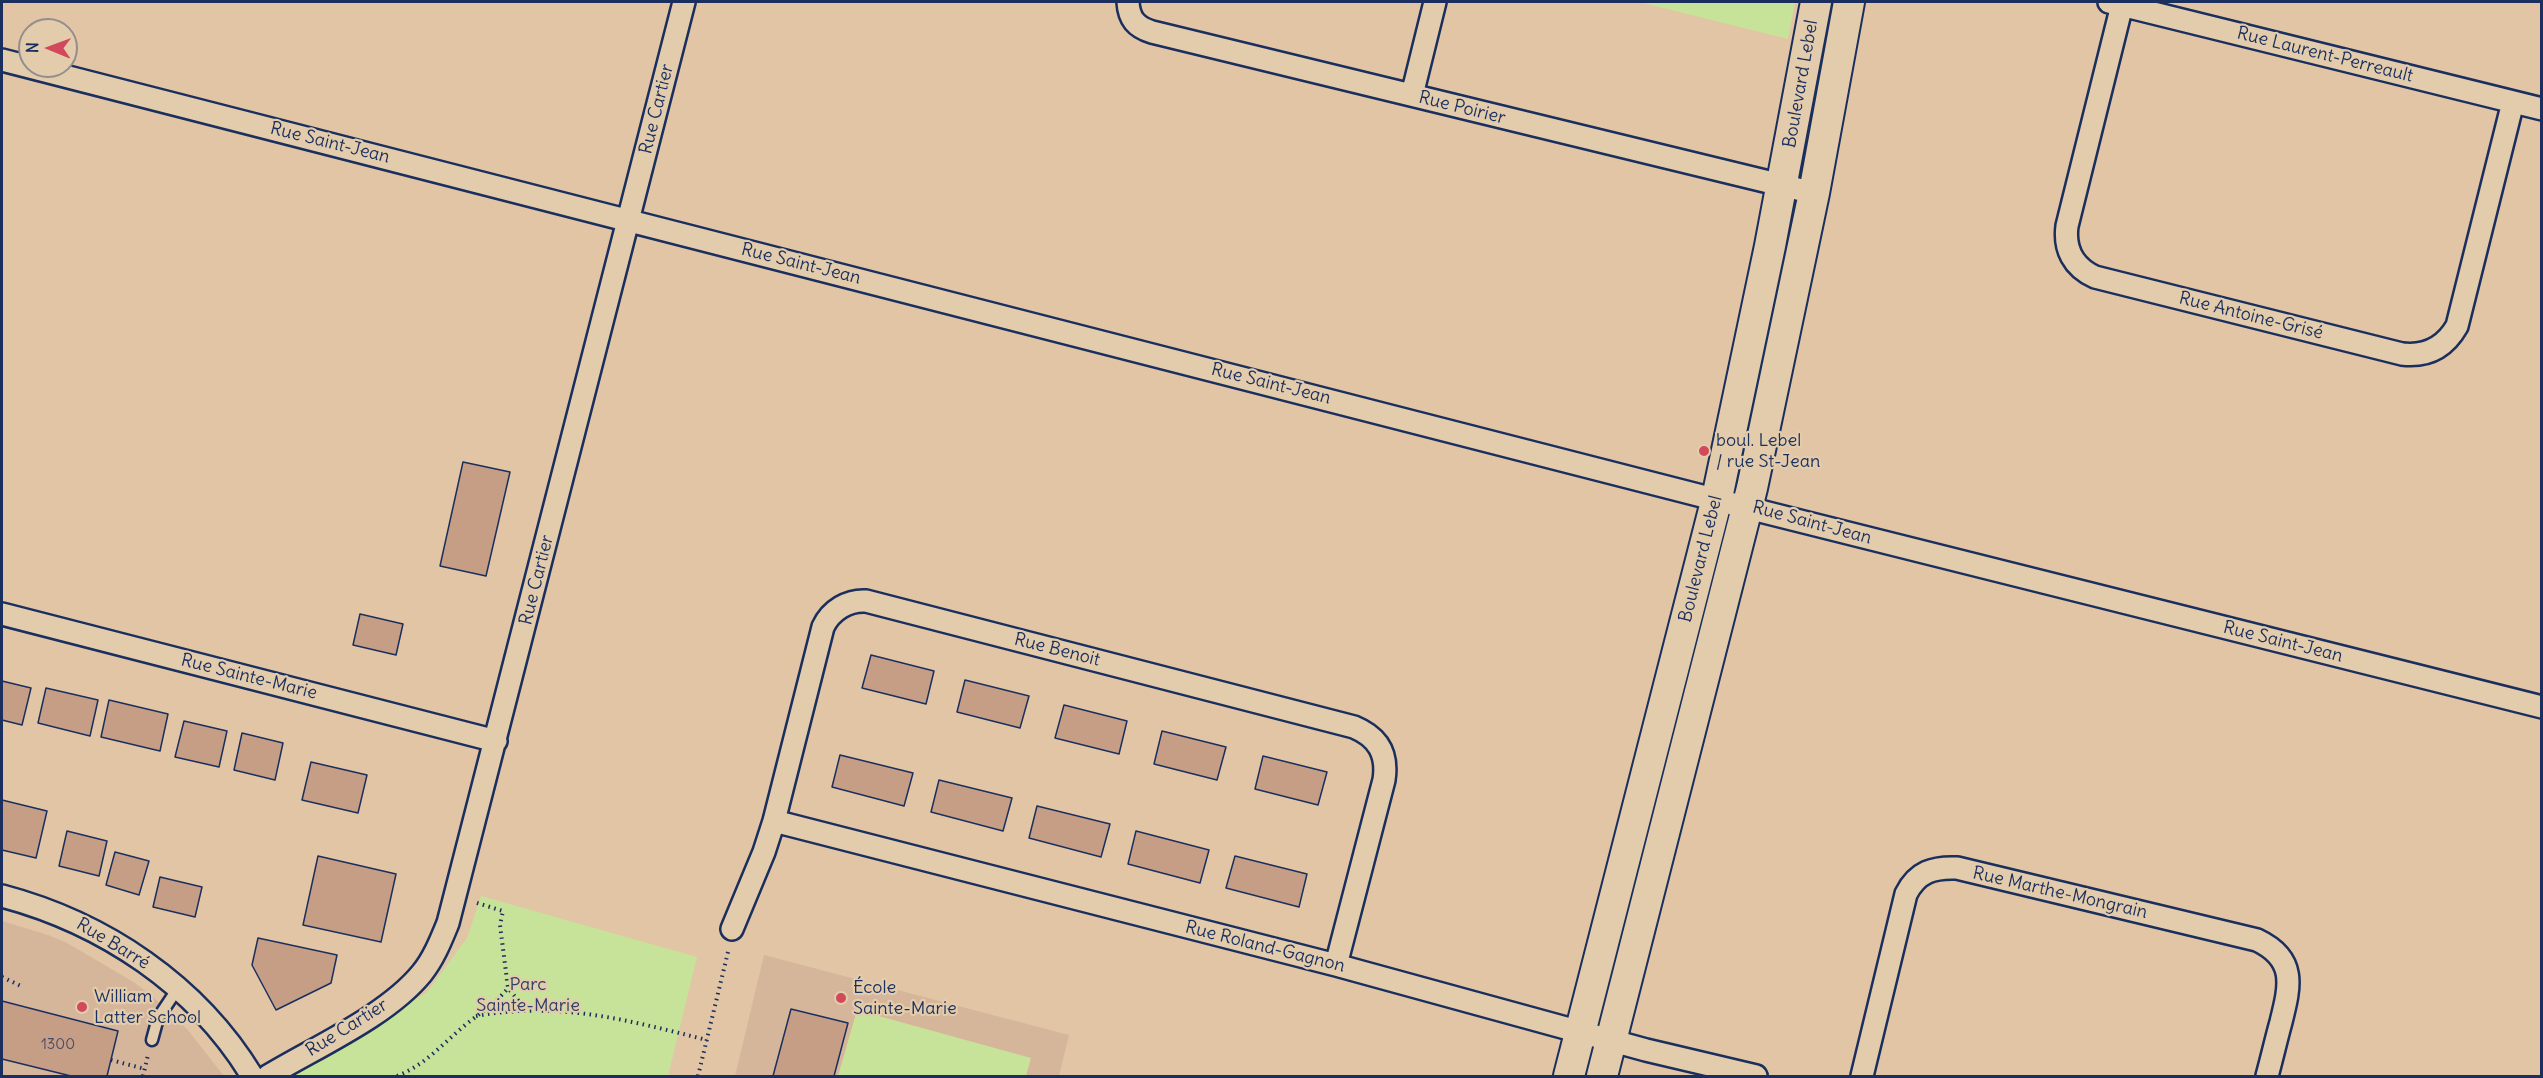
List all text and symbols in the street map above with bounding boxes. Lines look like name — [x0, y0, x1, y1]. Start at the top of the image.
north arrow — [18, 18, 78, 78]
street label: Boulevard Lebel — [1779, 18, 1823, 150]
street label: Rue Laurent-Perreault — [2235, 23, 2415, 87]
text: N — [22, 42, 42, 53]
street label: Rue Cartier — [635, 62, 679, 156]
street label: Rue Poirier — [1416, 87, 1508, 129]
street label: Rue Saint-Jean — [268, 118, 392, 168]
street label: Rue Saint-Jean — [739, 239, 863, 289]
street label: Rue Antoine-Grisé — [2177, 288, 2325, 344]
street label: Rue Saint-Jean — [1209, 359, 1333, 409]
place label: boul. Lebel / rue St-Jean — [1716, 430, 1820, 472]
marker: boul. Lebel / rue St-Jean — [1697, 444, 1711, 458]
street label: Boulevard Lebel — [1675, 493, 1727, 625]
street label: Rue Saint-Jean — [1750, 497, 1874, 549]
street label: Rue Cartier — [515, 533, 559, 627]
street label: Rue Saint-Jean — [2221, 617, 2345, 667]
street label: Rue Benoit — [1012, 629, 1102, 671]
street label: Rue Sainte-Marie — [179, 650, 319, 704]
street label: Rue Marthe-Mongrain — [1971, 862, 2149, 924]
street label: Rue Barré — [72, 914, 154, 974]
street label: Rue Roland-Gagnon — [1183, 917, 1347, 977]
park label: Parc Sainte-Marie — [476, 974, 580, 1016]
place label: École Sainte-Marie — [853, 977, 957, 1020]
place label: William Latter School — [94, 986, 201, 1028]
marker: École Sainte-Marie — [834, 991, 848, 1005]
street label: Rue Cartier — [302, 994, 392, 1062]
marker: William Latter School — [75, 1000, 89, 1014]
house number: 1300 — [41, 1036, 75, 1054]

